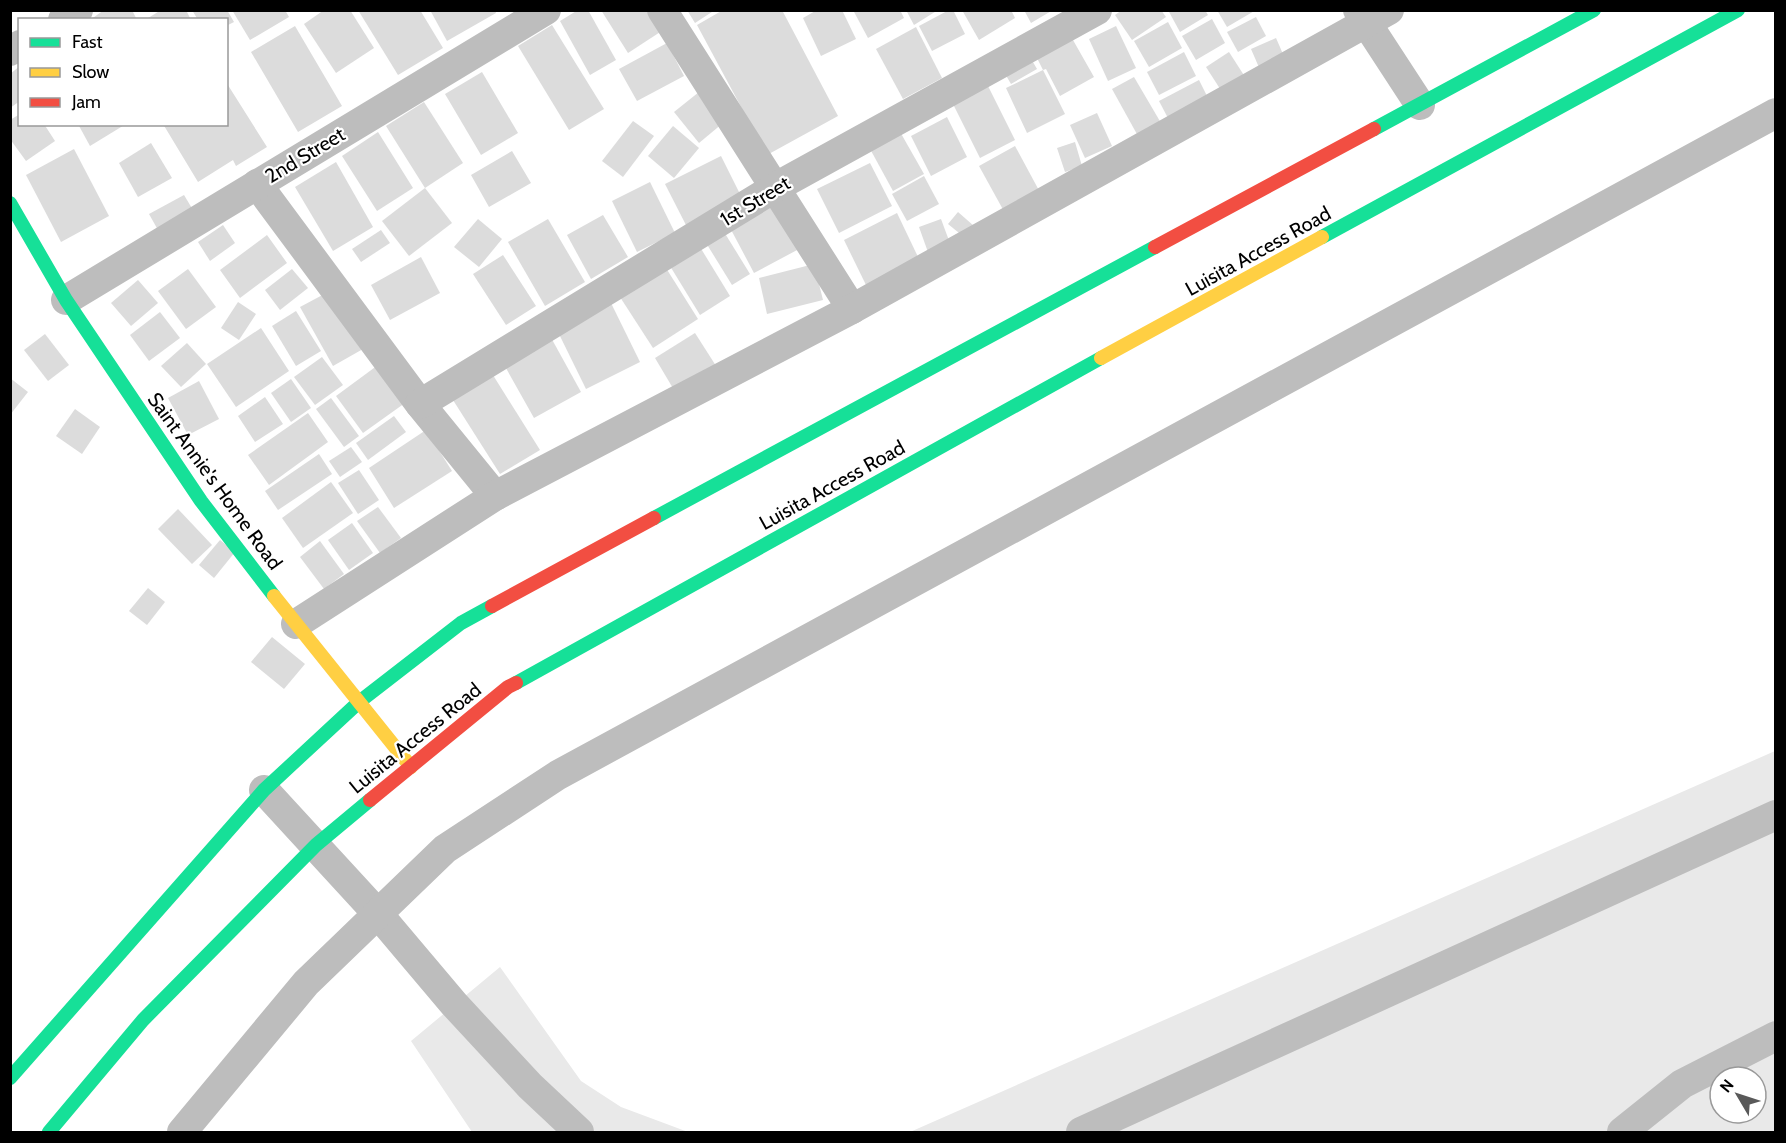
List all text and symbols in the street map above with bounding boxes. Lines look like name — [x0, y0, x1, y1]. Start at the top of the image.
legend — [18, 18, 228, 126]
text: Fast — [72, 31, 103, 53]
text: Slow — [72, 61, 109, 83]
text: Jam — [71, 91, 101, 113]
street label: 2nd Street — [261, 122, 349, 188]
street label: 1st Street — [716, 171, 795, 231]
street label: Luisita Access Road — [1181, 201, 1335, 301]
street label: Saint Annie's Home Road — [143, 388, 287, 574]
street label: Luisita Access Road — [755, 435, 909, 535]
street label: Luisita Access Road — [344, 678, 486, 798]
north arrow — [1708, 1065, 1768, 1125]
text: N — [1716, 1076, 1738, 1096]

